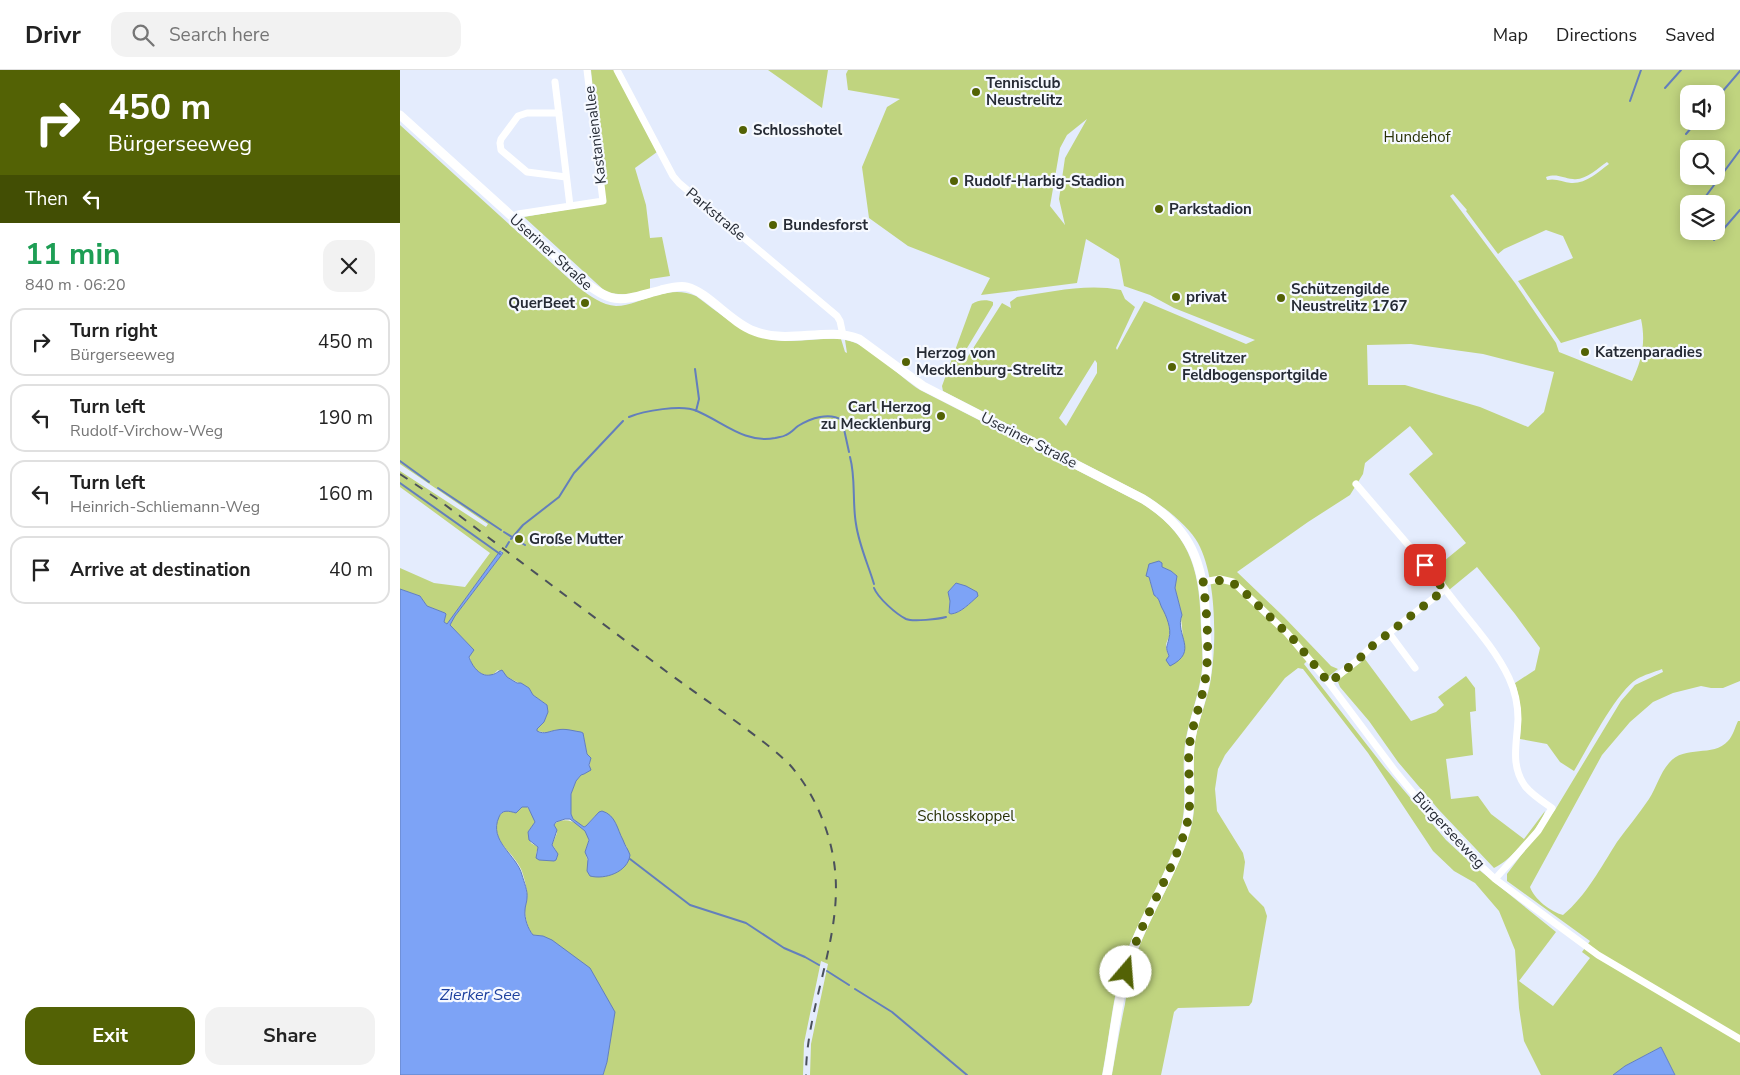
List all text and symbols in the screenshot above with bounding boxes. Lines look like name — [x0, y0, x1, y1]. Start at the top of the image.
search box — [111, 12, 461, 57]
text: Drivr — [25, 19, 81, 51]
icon: search — [129, 21, 157, 49]
text: Search here — [169, 22, 270, 48]
text: Map — [1493, 23, 1528, 47]
text: Directions — [1556, 23, 1637, 47]
text: Saved — [1665, 23, 1715, 47]
place label: Tennisclub Neustrelitz — [986, 73, 1062, 110]
text: 450 m — [108, 84, 211, 131]
street label: Kastanienallee — [579, 85, 611, 185]
map controls — [1680, 85, 1725, 240]
button: sound — [1680, 85, 1725, 130]
marker: Tennisclub Neustrelitz — [970, 86, 982, 98]
icon: right — [25, 90, 90, 155]
place label: Schlosshotel — [753, 120, 842, 140]
marker: Schlosshotel — [737, 124, 749, 136]
park label: Hundehof — [1384, 127, 1451, 147]
text: Bürgerseeweg — [108, 129, 252, 159]
button: search — [1680, 140, 1725, 185]
place label: Rudolf-Harbig-Stadion — [964, 171, 1124, 191]
marker: Rudolf-Harbig-Stadion — [948, 175, 960, 187]
street label: Parkstraße — [682, 183, 750, 245]
icon: left — [78, 185, 106, 213]
text: Then — [25, 186, 68, 212]
button: layers — [1680, 195, 1725, 240]
place label: Parkstadion — [1169, 199, 1252, 219]
marker: Parkstadion — [1153, 203, 1165, 215]
street label: Useriner Straße — [505, 209, 597, 295]
place label: Bundesforst — [783, 215, 868, 235]
marker: Bundesforst — [767, 219, 779, 231]
text: 11 min — [25, 234, 121, 275]
button: close — [323, 240, 375, 292]
text: 840 m · 06:20 — [25, 274, 126, 296]
place label: Schützengilde Neustrelitz 1767 — [1291, 279, 1408, 316]
place label: privat — [1186, 287, 1227, 307]
marker: privat — [1170, 291, 1182, 303]
marker: Schützengilde Neustrelitz 1767 — [1275, 292, 1287, 304]
place label: QuerBeet — [508, 293, 575, 313]
marker: QuerBeet — [579, 297, 591, 309]
text: Turn right — [70, 318, 157, 344]
icon: right — [27, 328, 55, 356]
text: 450 m — [318, 329, 373, 355]
place label: Katzenparadies — [1595, 342, 1702, 362]
place label: Herzog von Mecklenburg-Strelitz — [916, 343, 1063, 380]
text: Bürgerseeweg — [70, 344, 175, 366]
marker: Katzenparadies — [1579, 346, 1591, 358]
place label: Strelitzer Feldbogensportgilde — [1182, 348, 1327, 385]
marker: Herzog von Mecklenburg-Strelitz — [900, 356, 912, 368]
marker: Strelitzer Feldbogensportgilde — [1166, 361, 1178, 373]
text: Turn left — [70, 394, 145, 420]
place label: Carl Herzog zu Mecklenburg — [821, 397, 931, 434]
icon: left — [27, 404, 55, 432]
text: 190 m — [318, 405, 373, 431]
street label: Useriner Straße — [977, 407, 1081, 473]
marker: Carl Herzog zu Mecklenburg — [935, 410, 947, 422]
text: Rudolf-Virchow-Weg — [70, 420, 223, 442]
text: Turn left — [70, 470, 145, 496]
icon: left — [27, 480, 55, 508]
text: 160 m — [318, 481, 373, 507]
text: Heinrich-Schliemann-Weg — [70, 496, 260, 518]
place label: Große Mutter — [529, 529, 623, 549]
marker: Große Mutter — [513, 533, 525, 545]
pin — [1404, 544, 1446, 586]
icon: arrive — [1411, 551, 1439, 579]
icon: arrive — [27, 556, 55, 584]
text: Arrive at destination — [70, 557, 251, 583]
text: 40 m — [329, 557, 373, 583]
street label: Bürgerseeweg — [1408, 787, 1490, 873]
park label: Schlosskoppel — [917, 806, 1015, 826]
position arrow — [1099, 945, 1151, 997]
water label: Zierker See — [440, 984, 521, 1006]
button: Exit — [25, 1007, 195, 1065]
button: Share — [205, 1007, 375, 1065]

